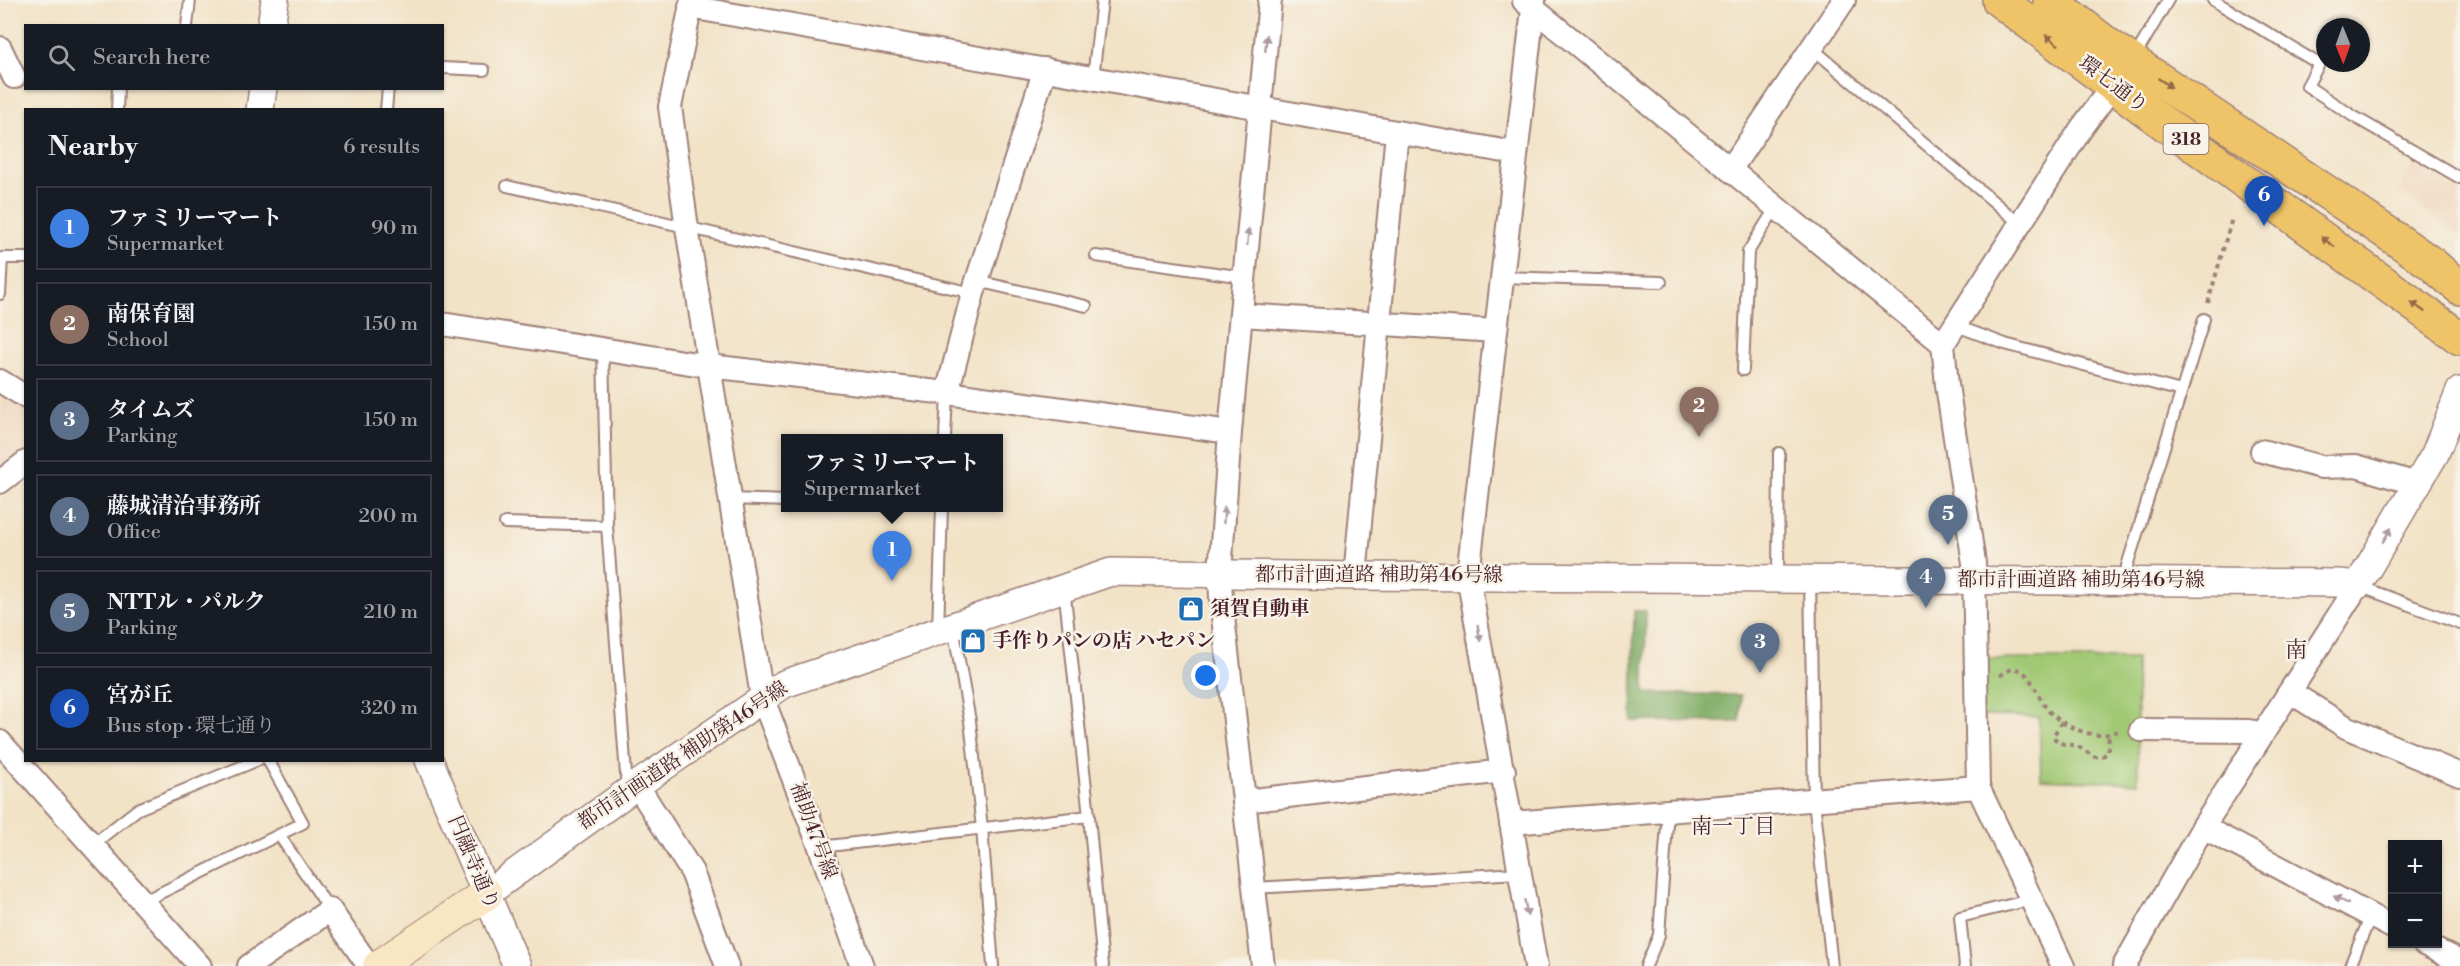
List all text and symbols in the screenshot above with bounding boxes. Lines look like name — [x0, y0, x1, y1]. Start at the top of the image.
north arrow — [2316, 18, 2370, 72]
search box — [24, 24, 444, 90]
one-way arrow — [1261, 33, 1271, 52]
one-way arrow — [2044, 33, 2060, 46]
icon: search — [45, 41, 78, 74]
text: Search here — [93, 44, 210, 71]
street label: 環七通り — [2074, 51, 2152, 119]
one-way arrow — [2157, 77, 2173, 89]
road number: 318 — [2164, 124, 2208, 154]
text: Nearby — [48, 131, 138, 163]
text: 6 results — [343, 135, 420, 160]
pin: 6 — [2244, 176, 2284, 226]
text: ファミリーマート — [107, 205, 283, 232]
text: 1 — [65, 216, 74, 241]
text: 90 m — [371, 216, 418, 241]
one-way arrow — [1243, 227, 1253, 246]
text: Supermarket — [107, 232, 224, 257]
one-way arrow — [2320, 236, 2336, 248]
text: 南保育園 — [107, 301, 195, 328]
one-way arrow — [2410, 301, 2426, 313]
text: 2 — [63, 312, 76, 337]
text: 150 m — [363, 312, 418, 337]
text: School — [107, 328, 169, 353]
pin: 2 — [1680, 388, 1718, 437]
text: タイムズ — [107, 397, 195, 424]
text: 3 — [63, 408, 76, 433]
text: 150 m — [363, 408, 418, 433]
text: Parking — [107, 424, 177, 449]
popup — [781, 434, 1003, 512]
text: ファミリーマート — [804, 450, 980, 477]
text: Supermarket — [804, 477, 921, 502]
text: 藤城清治事務所 — [107, 493, 261, 520]
pin: 5 — [1928, 496, 1968, 545]
text: 4 — [63, 504, 76, 529]
text: 200 m — [358, 504, 418, 529]
one-way arrow — [1219, 505, 1229, 524]
text: Office — [107, 520, 161, 545]
one-way arrow — [2382, 527, 2393, 543]
pin: 1 — [872, 532, 912, 581]
pin: 4 — [1906, 558, 1946, 608]
street label: 都市計画道路 補助第46号線 — [1255, 563, 1503, 588]
street label: 都市計画道路 補助第46号線 — [1957, 568, 2205, 593]
text: NTTル・パルク — [107, 589, 266, 616]
shop icon: 須賀自動車 — [1176, 594, 1206, 624]
place label: 須賀自動車 — [1210, 597, 1310, 622]
text: 5 — [63, 600, 76, 625]
text: 210 m — [363, 600, 418, 625]
text: Parking — [107, 616, 177, 641]
one-way arrow — [1474, 624, 1483, 643]
pin: 3 — [1740, 624, 1780, 673]
shop icon: 手作りパンの店 ハセパン — [958, 626, 988, 656]
place label: 手作りパンの店 ハセパン — [992, 629, 1215, 654]
district label: 南 — [2285, 637, 2307, 664]
your location — [1191, 661, 1220, 690]
street label: 都市計画道路 補助第46号線 — [573, 676, 793, 836]
text: 宮が丘 — [107, 682, 173, 709]
text: 6 — [63, 696, 76, 721]
text: 320 m — [361, 696, 418, 721]
text: Bus stop · 環七通り — [107, 714, 275, 739]
street label: 補助47号線 — [784, 779, 842, 883]
street label: 円融寺通り — [442, 812, 504, 914]
district label: 南一丁目 — [1691, 814, 1775, 840]
map controls — [2388, 840, 2442, 948]
button: + — [2388, 840, 2442, 894]
button: − — [2388, 894, 2442, 948]
one-way arrow — [2332, 895, 2349, 904]
one-way arrow — [1522, 898, 1531, 917]

